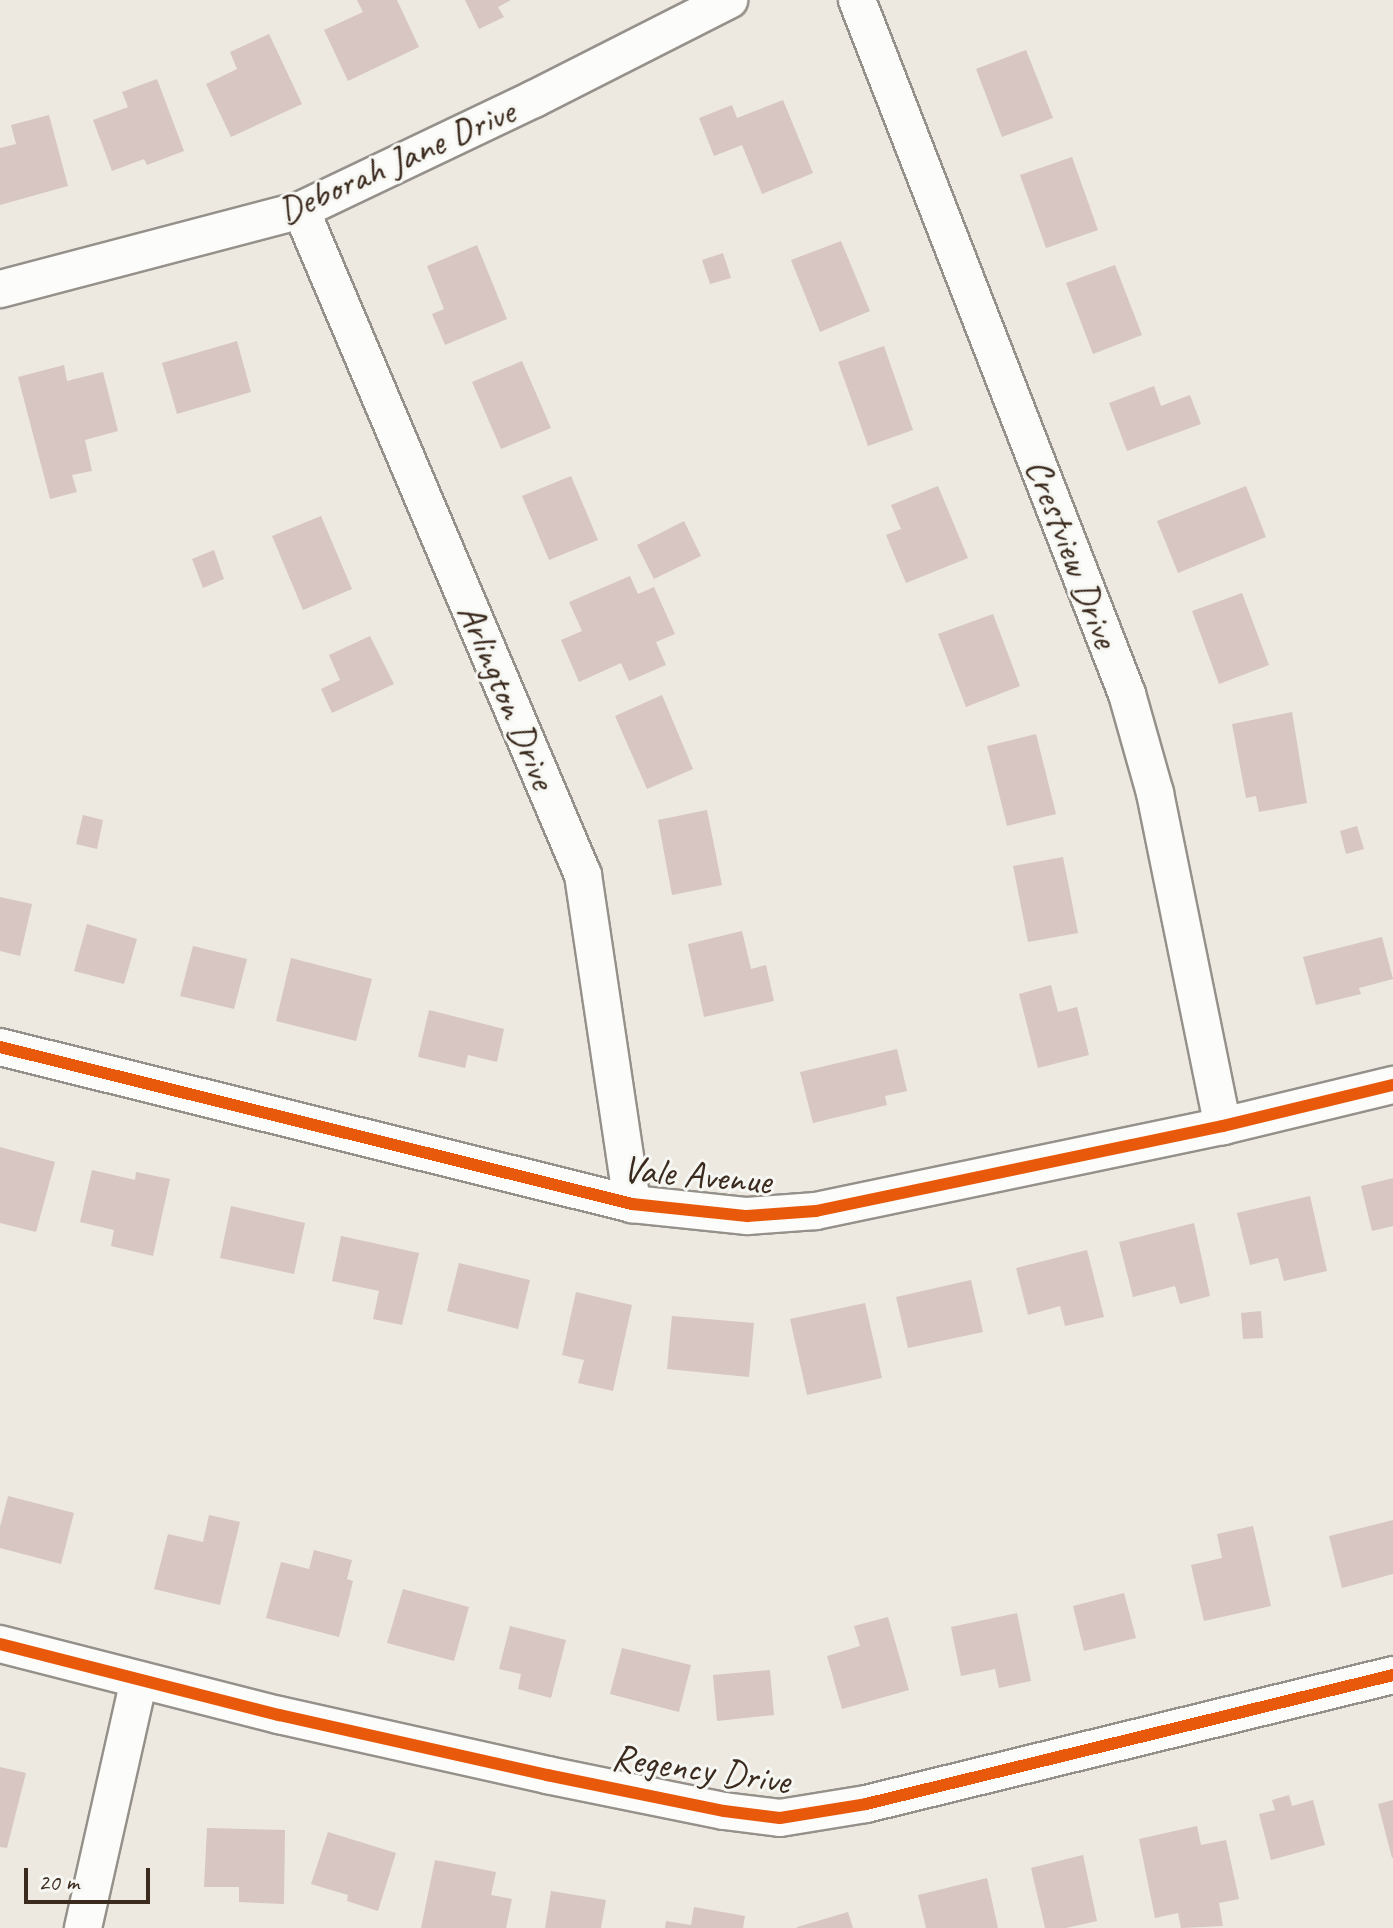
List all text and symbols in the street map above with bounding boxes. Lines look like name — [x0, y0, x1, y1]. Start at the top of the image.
street label: Deborah Jane Drive — [270, 88, 522, 234]
street label: Crestview Drive — [1015, 452, 1129, 654]
street label: Arlington Drive — [448, 596, 566, 796]
street label: Vale Avenue — [621, 1146, 773, 1204]
street label: Regency Drive — [609, 1734, 793, 1804]
scale bar — [28, 1852, 154, 1902]
text: 20 m — [38, 1867, 79, 1897]

